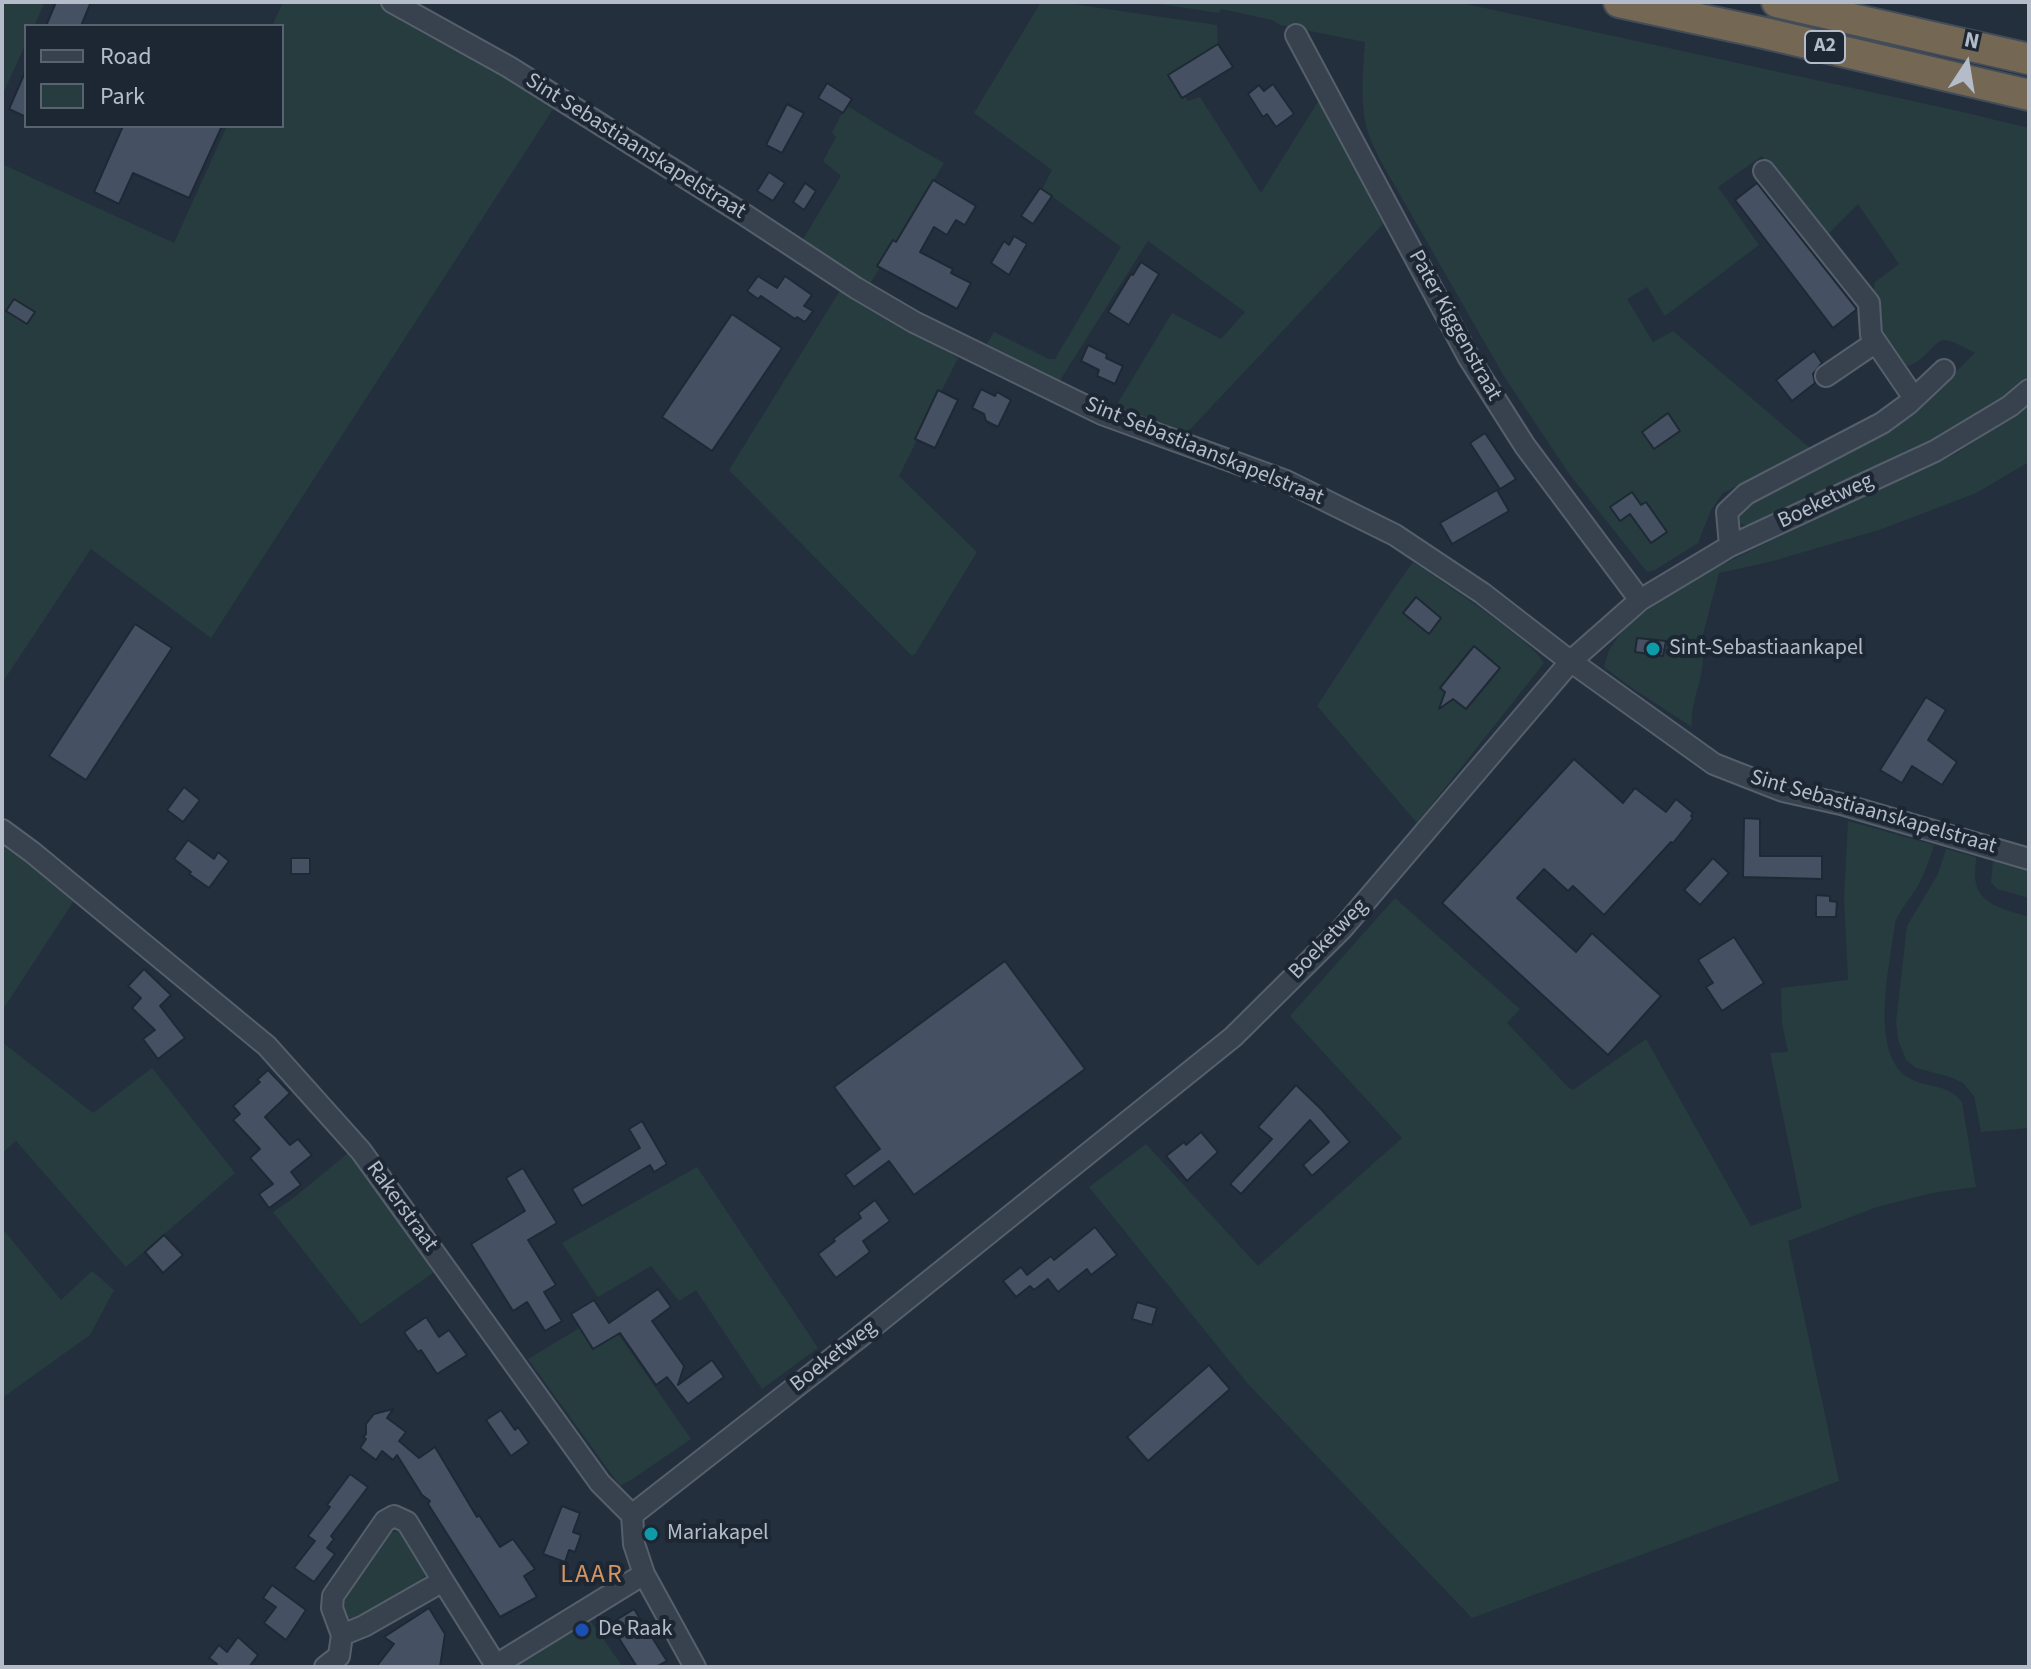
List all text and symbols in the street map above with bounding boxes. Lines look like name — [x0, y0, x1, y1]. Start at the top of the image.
text: N — [1961, 23, 1982, 58]
legend — [24, 24, 284, 128]
north arrow — [1927, 24, 2007, 104]
road number: A2 — [1805, 31, 1845, 63]
text: Road — [100, 39, 152, 74]
street label: Sint Sebastiaanskapelstraat — [520, 68, 750, 226]
text: Park — [100, 79, 145, 114]
street label: Pater Kiggenstraat — [1402, 246, 1506, 406]
street label: Sint Sebastiaanskapelstraat — [1081, 392, 1327, 512]
street label: Boeketweg — [1774, 469, 1878, 535]
place label: Sint-Sebastiaankapel — [1669, 636, 1863, 662]
marker: Sint-Sebastiaankapel — [1644, 640, 1662, 658]
street label: Sint Sebastiaanskapelstraat — [1747, 765, 1999, 861]
street label: Boeketweg — [1284, 894, 1374, 986]
street label: Rakerstraat — [359, 1157, 443, 1257]
street label: Boeketweg — [786, 1315, 882, 1399]
place label: Mariakapel — [667, 1521, 769, 1547]
marker: Mariakapel — [642, 1525, 660, 1543]
district label: LAAR — [560, 1560, 624, 1592]
place label: De Raak — [598, 1617, 672, 1643]
marker: De Raak — [573, 1621, 591, 1639]

